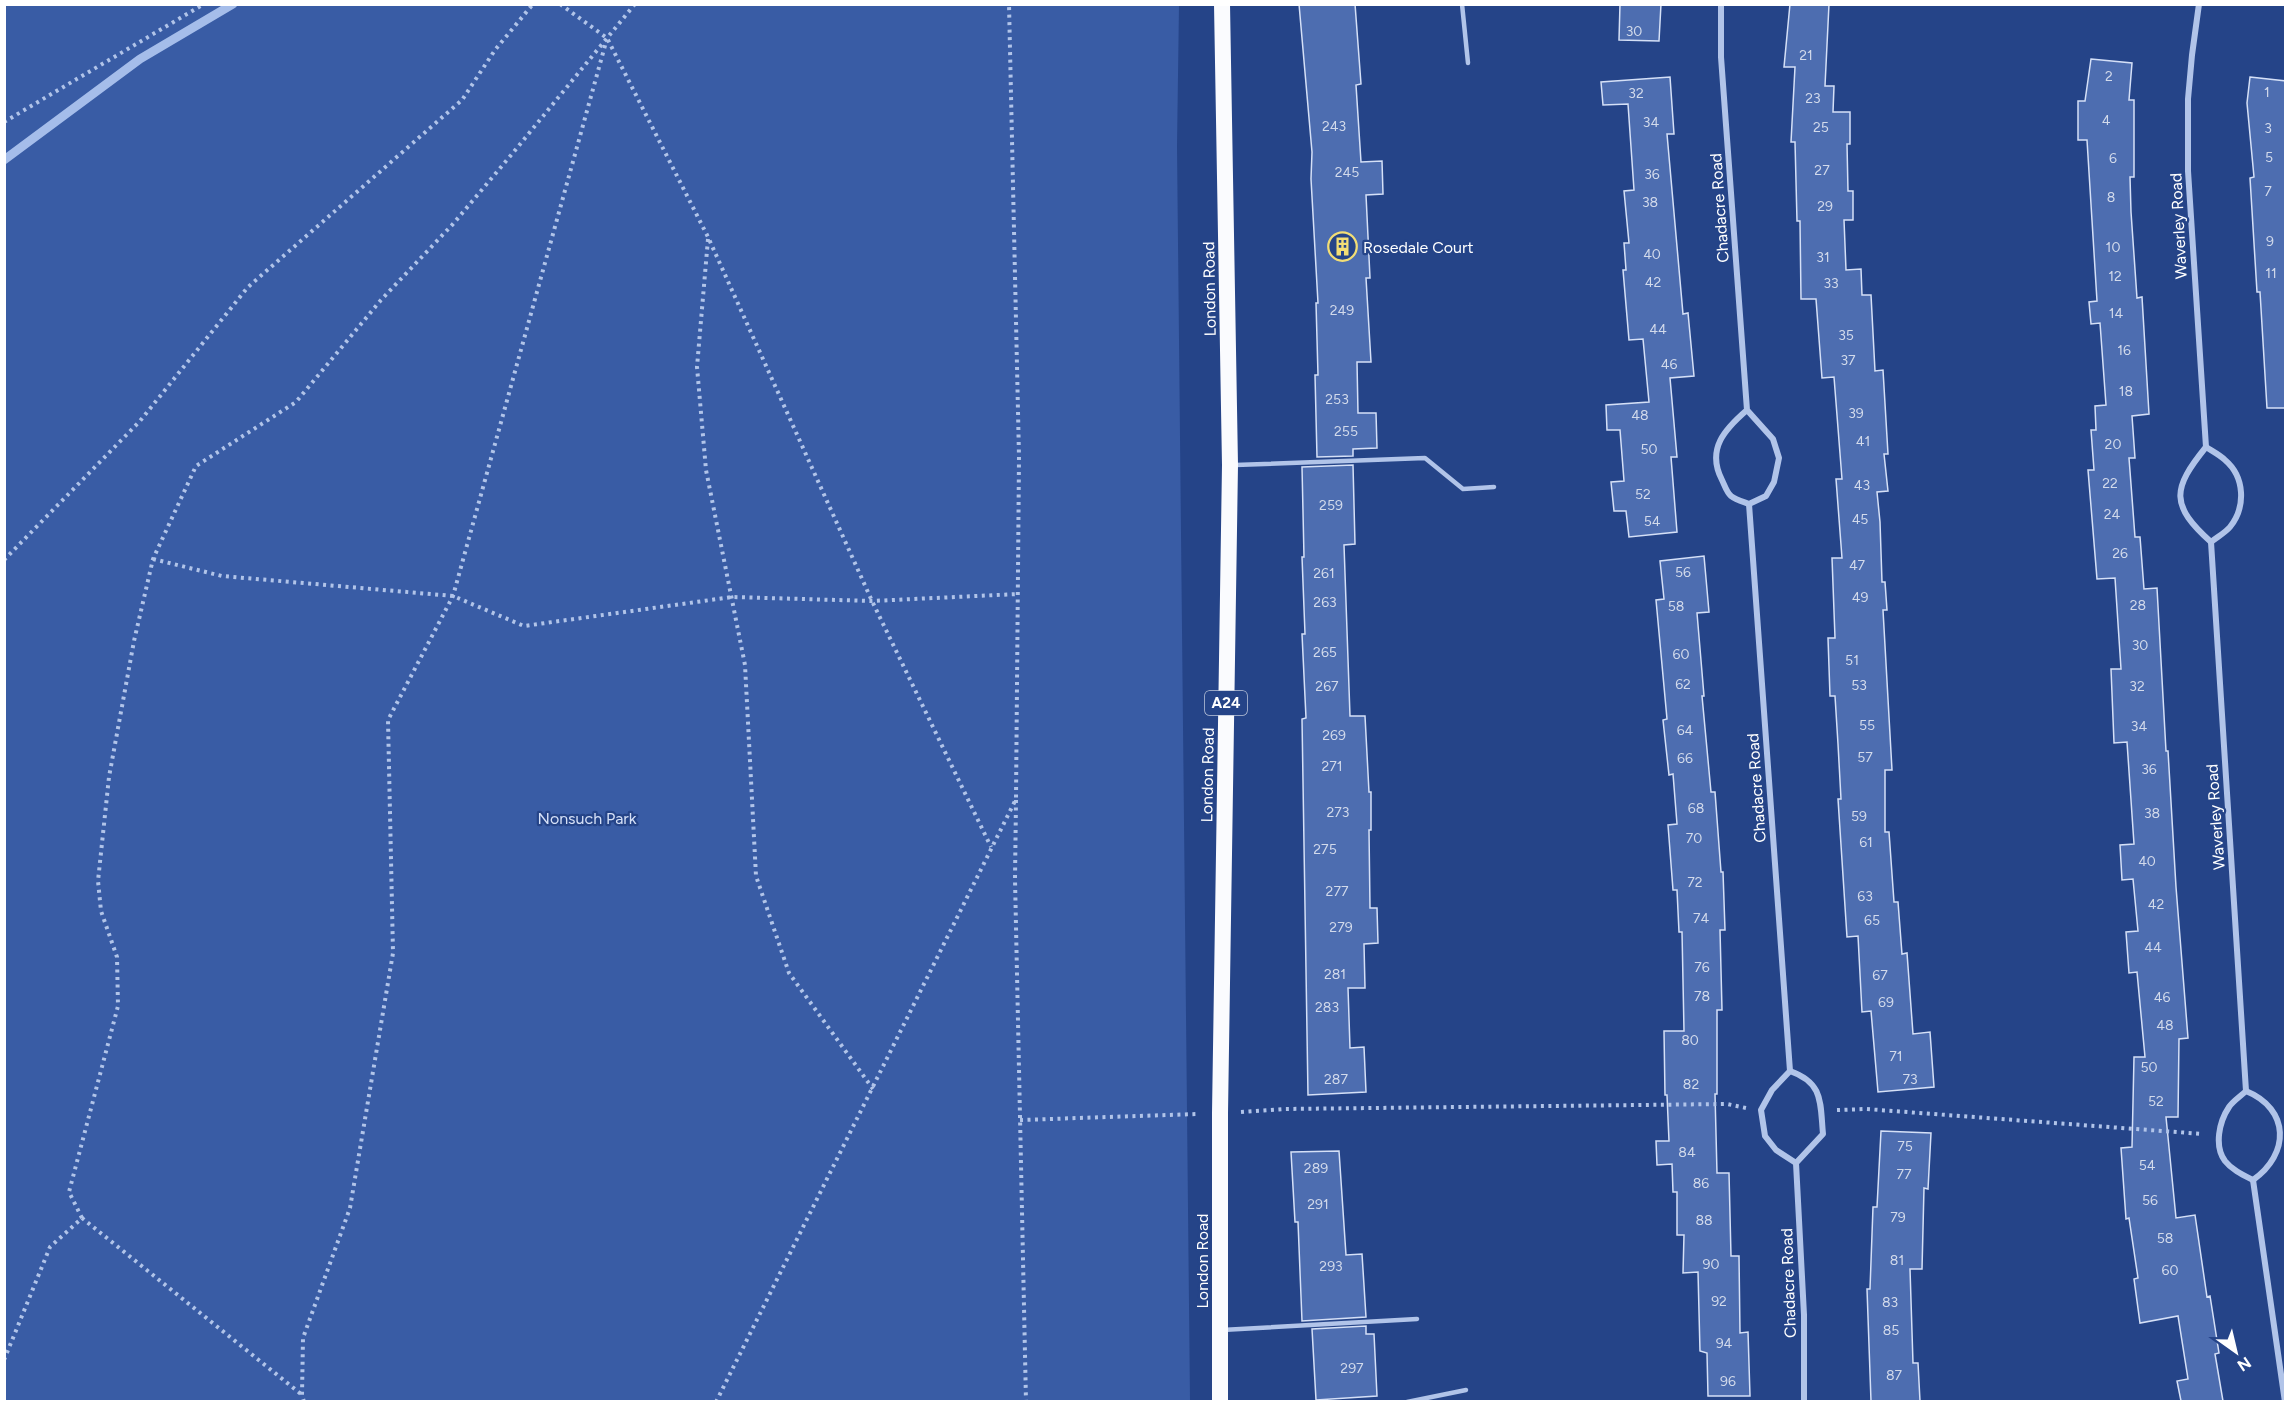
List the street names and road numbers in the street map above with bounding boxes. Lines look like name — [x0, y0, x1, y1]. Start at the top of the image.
street label: Chadacre Road — [1706, 153, 1733, 263]
street label: Waverley Road — [2166, 172, 2191, 280]
street label: London Road — [1199, 241, 1220, 337]
road number: A24 — [1205, 691, 1247, 715]
street label: London Road — [1197, 727, 1218, 823]
street label: Chadacre Road — [1743, 733, 1770, 843]
street label: Waverley Road — [2202, 763, 2229, 871]
street label: London Road — [1193, 1214, 1212, 1308]
street label: Chadacre Road — [1777, 1228, 1800, 1338]

